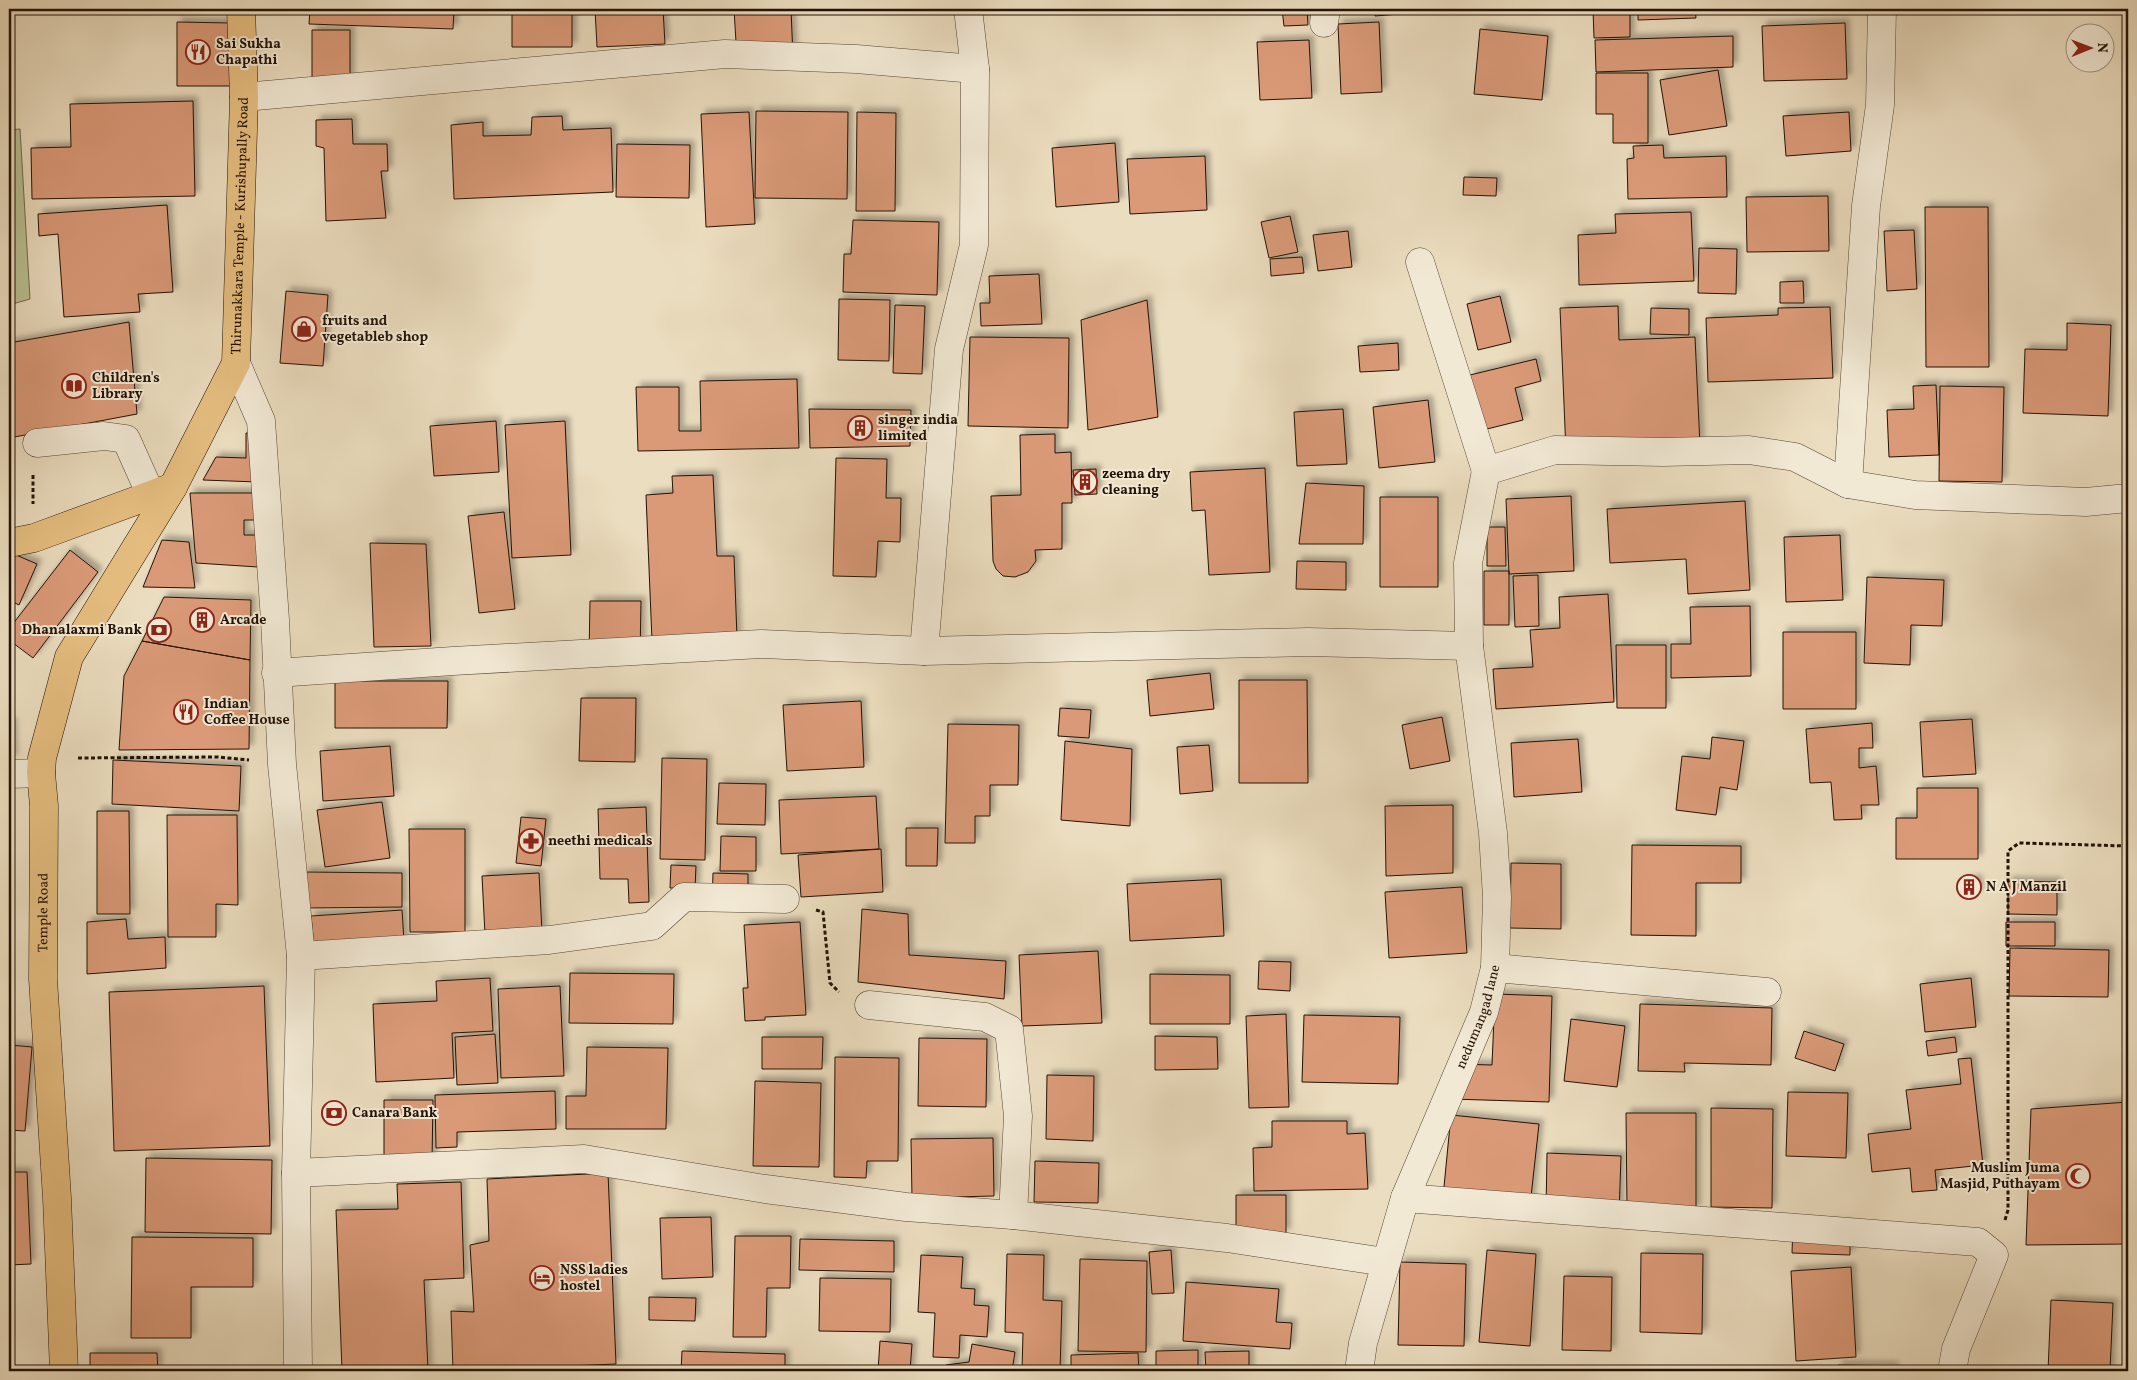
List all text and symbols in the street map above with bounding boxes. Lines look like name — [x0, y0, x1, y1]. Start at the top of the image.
north arrow — [2064, 22, 2114, 72]
place label: Sai Sukha Chapathi — [216, 35, 281, 70]
restaurant icon: Sai Sukha Chapathi — [185, 39, 211, 65]
text: N — [2092, 43, 2111, 53]
street label: Thirunakkara Temple - Kurishupally Road — [227, 97, 254, 355]
place label: fruits and vegetableb shop — [322, 312, 428, 347]
shop icon: fruits and vegetableb shop — [291, 316, 317, 342]
place label: Children's Library — [92, 369, 160, 404]
library icon: Children's Library — [61, 373, 87, 399]
place label: singer india limited — [878, 411, 958, 446]
building icon: singer india limited — [847, 415, 873, 441]
place label: zeema dry cleaning — [1102, 465, 1171, 500]
building icon: zeema dry cleaning — [1072, 469, 1098, 495]
building icon: Arcade — [189, 607, 215, 633]
place label: Arcade — [220, 611, 266, 630]
bank icon: Dhanalaxmi Bank — [146, 617, 172, 643]
place label: Dhanalaxmi Bank — [22, 621, 143, 640]
place label: Indian Coffee House — [204, 695, 290, 730]
restaurant icon: Indian Coffee House — [173, 699, 199, 725]
pharmacy icon: neethi medicals — [518, 828, 544, 854]
place label: neethi medicals — [548, 832, 653, 851]
street label: Temple Road — [34, 873, 53, 952]
building icon: N A J Manzil — [1956, 874, 1982, 900]
place label: N A J Manzil — [1986, 878, 2067, 897]
street label: nedumangad lane — [1451, 962, 1505, 1072]
bank icon: Canara Bank — [321, 1100, 347, 1126]
place label: Canara Bank — [352, 1104, 438, 1123]
place label: Muslim Juma Masjid, Puthayam — [1940, 1159, 2060, 1194]
mosque icon: Muslim Juma Masjid, Puthayam — [2065, 1163, 2091, 1189]
place label: NSS ladies hostel — [560, 1261, 628, 1296]
hotel icon: NSS ladies hostel — [529, 1265, 555, 1291]

